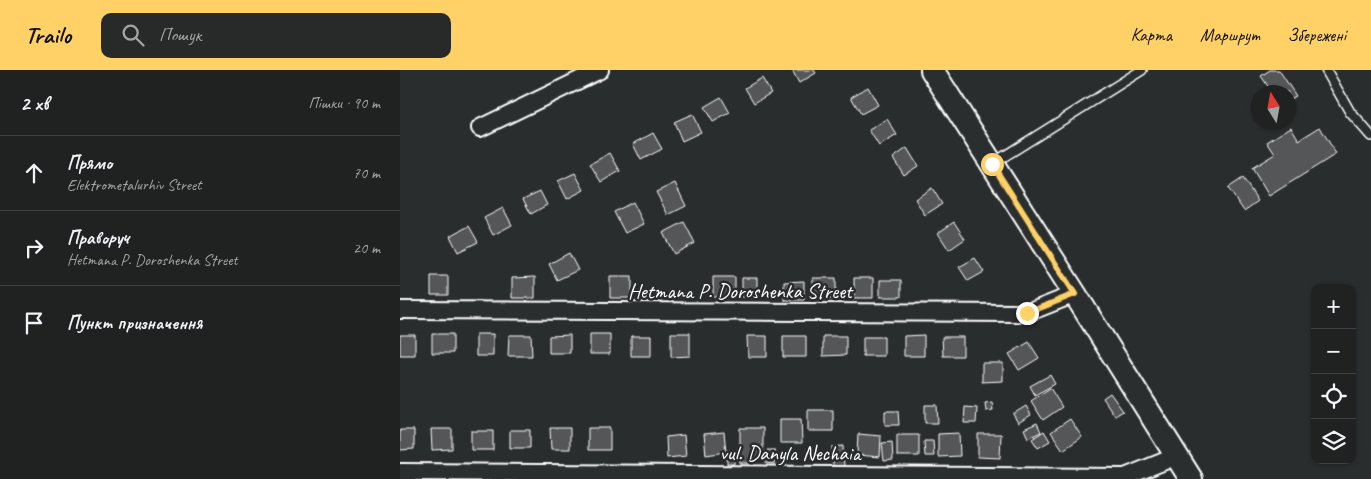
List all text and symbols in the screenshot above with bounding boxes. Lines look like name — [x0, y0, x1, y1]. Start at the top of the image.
search box — [101, 13, 451, 58]
text: Trailo — [25, 20, 71, 50]
icon: search — [119, 21, 147, 49]
text: Пошук — [159, 23, 201, 47]
text: Карта — [1131, 24, 1172, 46]
text: Маршрут — [1200, 24, 1259, 46]
text: Збережені — [1287, 24, 1346, 46]
north arrow — [1251, 85, 1296, 130]
text: 2 хв — [20, 90, 49, 116]
text: Пішки · 90 m — [308, 93, 380, 113]
text: Прямо — [67, 151, 112, 175]
route start — [981, 153, 1004, 176]
icon: ahead — [20, 159, 48, 187]
text: 70 m — [353, 163, 380, 183]
text: Elektrometalurhiv Street — [67, 175, 202, 195]
text: Праворуч — [67, 226, 129, 250]
icon: right — [20, 234, 48, 262]
text: 20 m — [353, 238, 380, 258]
text: Hetmana P. Doroshenka Street — [67, 250, 238, 270]
street label: Hetmana P. Doroshenka Street — [628, 278, 854, 304]
map controls — [1311, 284, 1356, 464]
button: + — [1311, 284, 1356, 329]
route end — [1016, 302, 1039, 325]
icon: arrive — [20, 309, 48, 337]
text: Пункт призначення — [67, 311, 202, 335]
button: − — [1311, 329, 1356, 374]
button: locate — [1311, 374, 1356, 419]
button: layers — [1311, 419, 1356, 464]
street label: vul. Danyla Nechaia — [720, 440, 863, 466]

